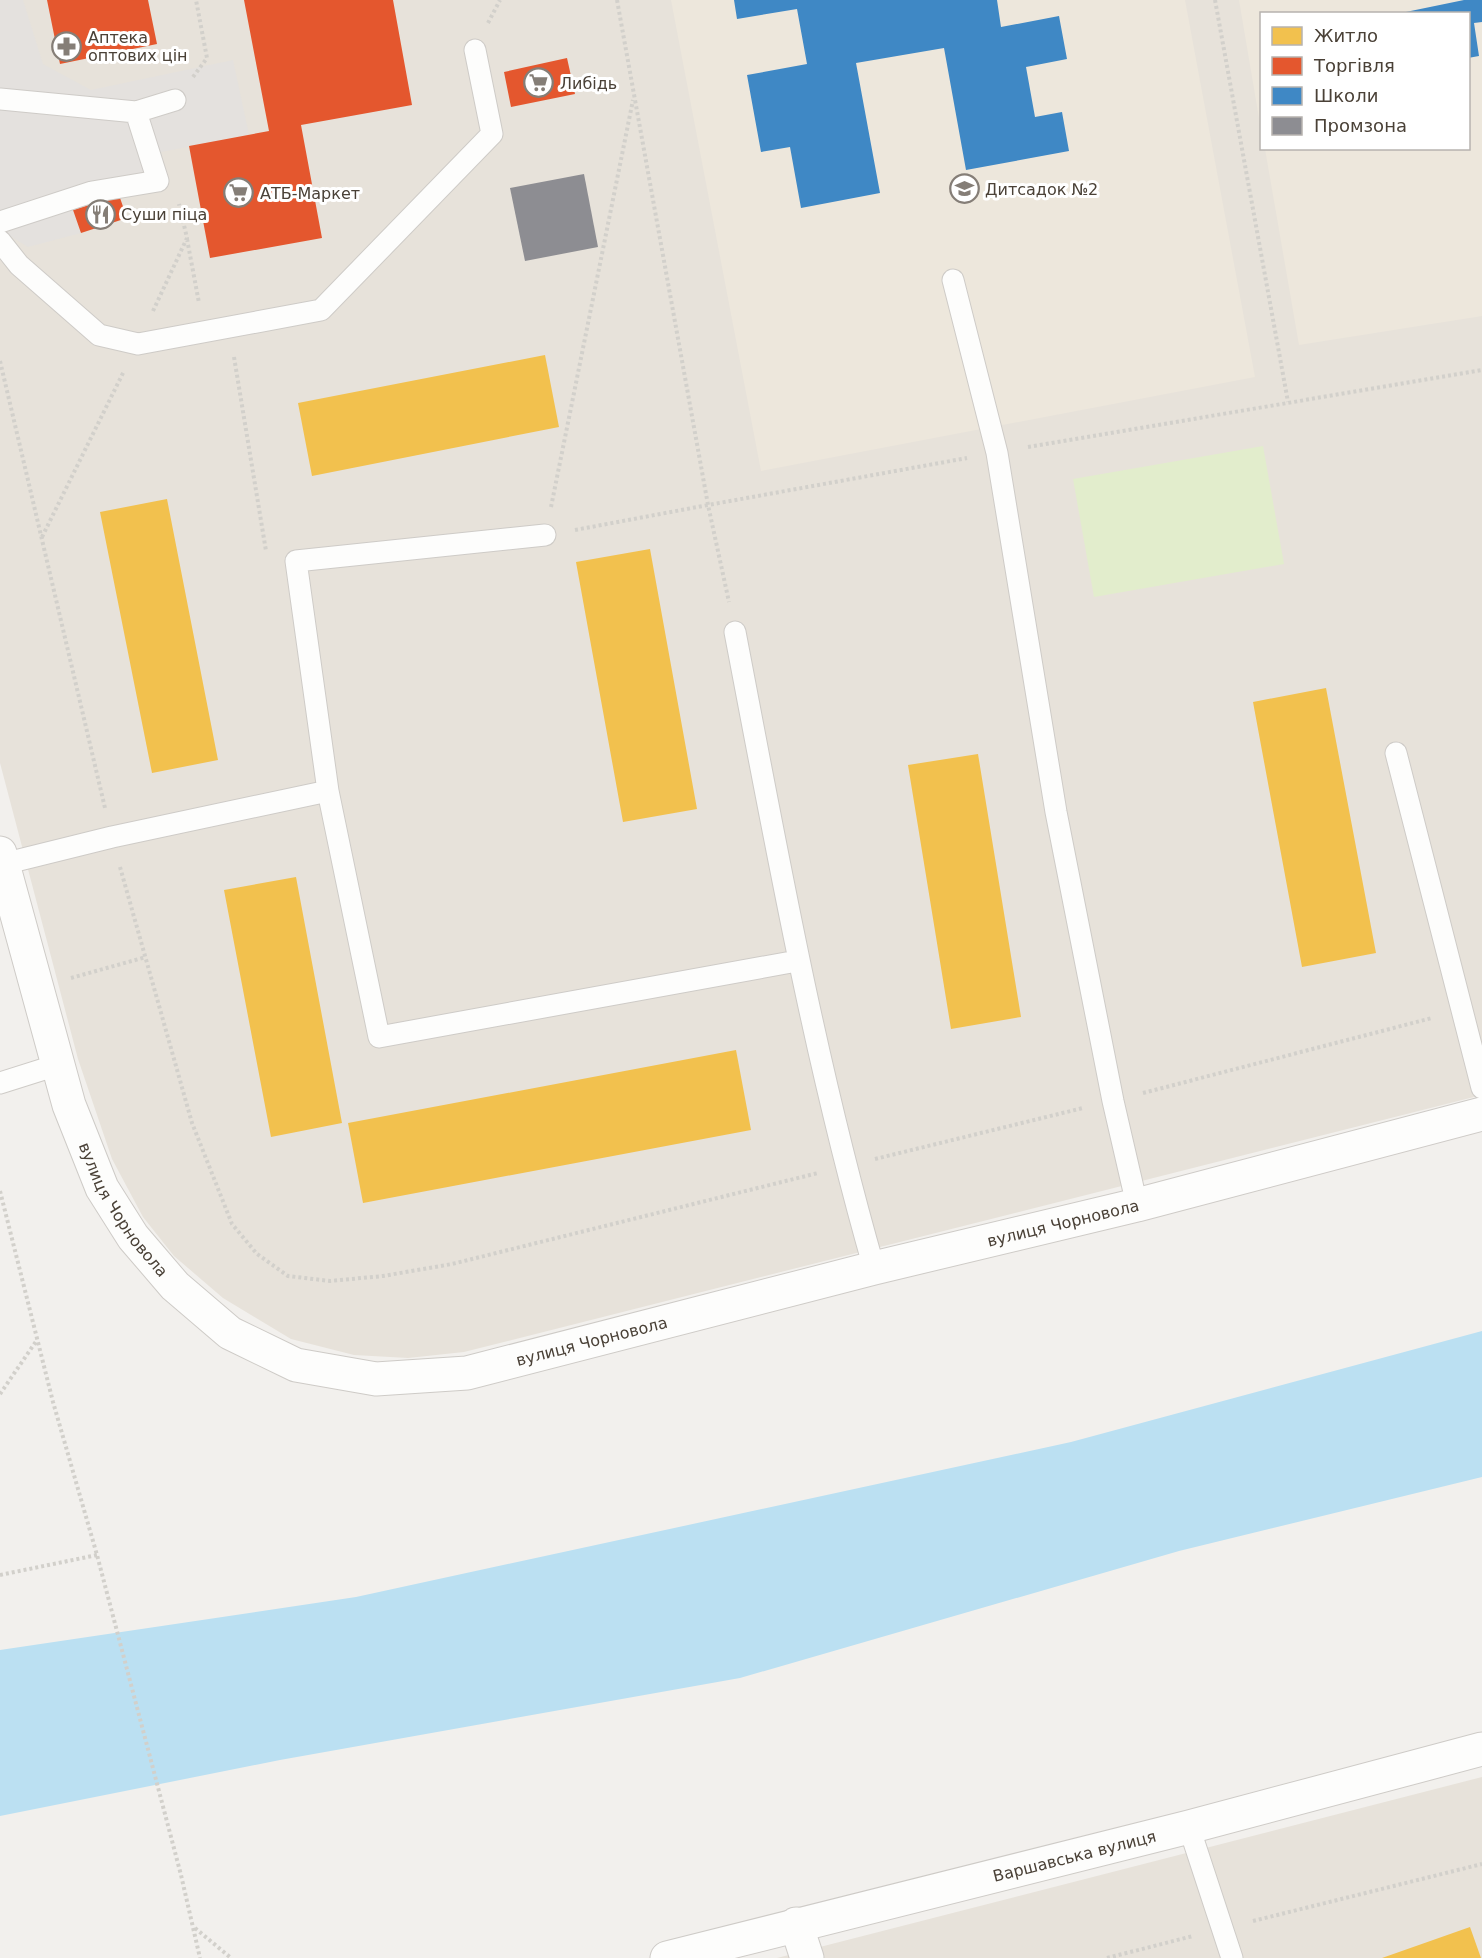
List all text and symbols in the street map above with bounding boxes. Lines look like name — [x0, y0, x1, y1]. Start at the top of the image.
legend — [1260, 12, 1470, 150]
text: Житло — [1314, 25, 1378, 46]
place label: Аптека оптових цін — [88, 28, 188, 65]
pharmacy icon: Аптека оптових цін — [51, 30, 83, 62]
text: Торгівля — [1313, 55, 1395, 76]
supermarket icon: Либідь — [523, 67, 555, 99]
place label: Либідь — [560, 74, 617, 93]
text: Школи — [1314, 85, 1378, 106]
text: Промзона — [1314, 115, 1407, 136]
school or university icon: Дитсадок №2 — [948, 173, 980, 205]
supermarket icon: АТБ-Маркет — [223, 177, 255, 209]
place label: Дитсадок №2 — [985, 180, 1098, 199]
place label: АТБ-Маркет — [260, 184, 360, 203]
restaurant icon: Суши піца — [84, 198, 116, 230]
place label: Суши піца — [121, 205, 207, 224]
street label: вулиця Чорновола — [75, 1140, 172, 1281]
street label: вулиця Чорновола — [985, 1196, 1141, 1251]
street label: вулиця Чорновола — [514, 1313, 670, 1370]
street label: Варшавська вулиця — [991, 1827, 1158, 1886]

